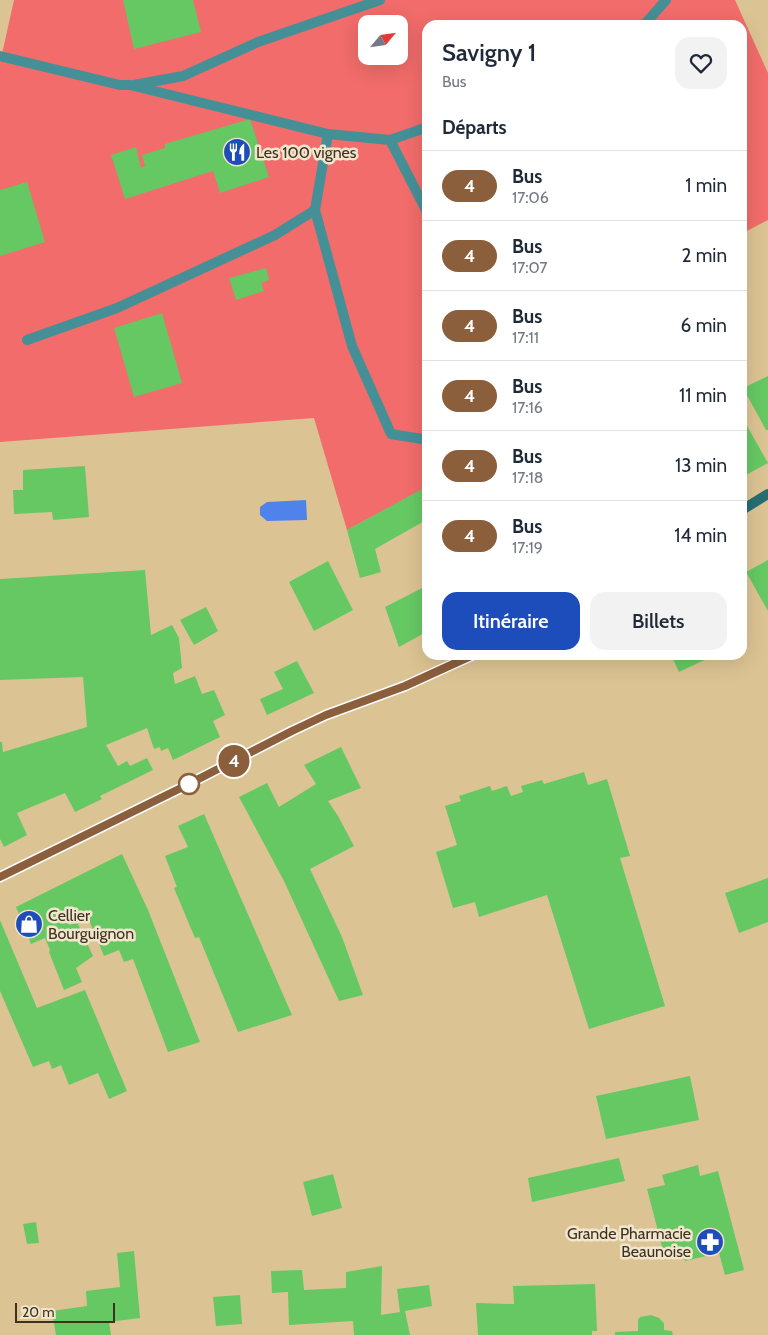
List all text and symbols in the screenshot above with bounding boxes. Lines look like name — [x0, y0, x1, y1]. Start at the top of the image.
north arrow — [358, 15, 408, 65]
map controls — [358, 15, 408, 65]
button: heart — [675, 37, 727, 89]
text: Savigny 1 — [442, 38, 536, 67]
text: Bus — [442, 72, 466, 91]
text: Départs — [442, 116, 507, 139]
restaurant icon: Les 100 vignes — [222, 137, 252, 167]
place label: Les 100 vignes — [256, 143, 357, 162]
text: Bus — [512, 165, 542, 188]
text: 1 min — [685, 174, 727, 197]
text: 4 — [464, 175, 475, 197]
text: 17:06 — [512, 188, 549, 207]
text: Bus — [512, 235, 542, 258]
text: 2 min — [681, 244, 727, 267]
text: 4 — [464, 245, 475, 267]
text: 17:07 — [512, 258, 548, 277]
text: Bus — [512, 305, 542, 328]
text: 6 min — [681, 314, 727, 337]
text: 4 — [464, 315, 475, 337]
text: 17:11 — [512, 328, 539, 347]
text: Bus — [512, 375, 542, 398]
text: 11 min — [679, 384, 727, 407]
text: 4 — [464, 385, 475, 407]
text: 17:16 — [512, 398, 543, 417]
text: Bus — [512, 445, 542, 468]
text: 13 min — [675, 454, 727, 477]
text: 4 — [464, 455, 475, 477]
text: 17:18 — [512, 468, 544, 487]
text: Bus — [512, 515, 542, 538]
text: 14 min — [674, 524, 727, 547]
text: 4 — [464, 525, 475, 547]
text: 17:19 — [512, 538, 543, 557]
button: Itinéraire — [442, 592, 580, 650]
button: Billets — [590, 592, 727, 650]
line badge: 4 — [218, 745, 250, 777]
text: 4 — [228, 750, 240, 772]
unlabelled marker — [178, 773, 200, 795]
place label: Cellier Bourguignon — [48, 906, 134, 943]
shop icon: Cellier Bourguignon — [14, 909, 44, 939]
place label: Grande Pharmacie Beaunoise — [567, 1224, 691, 1261]
pharmacy icon: Grande Pharmacie Beaunoise — [695, 1227, 725, 1257]
scale bar — [15, 1300, 115, 1323]
text: 20 m — [22, 1303, 55, 1321]

